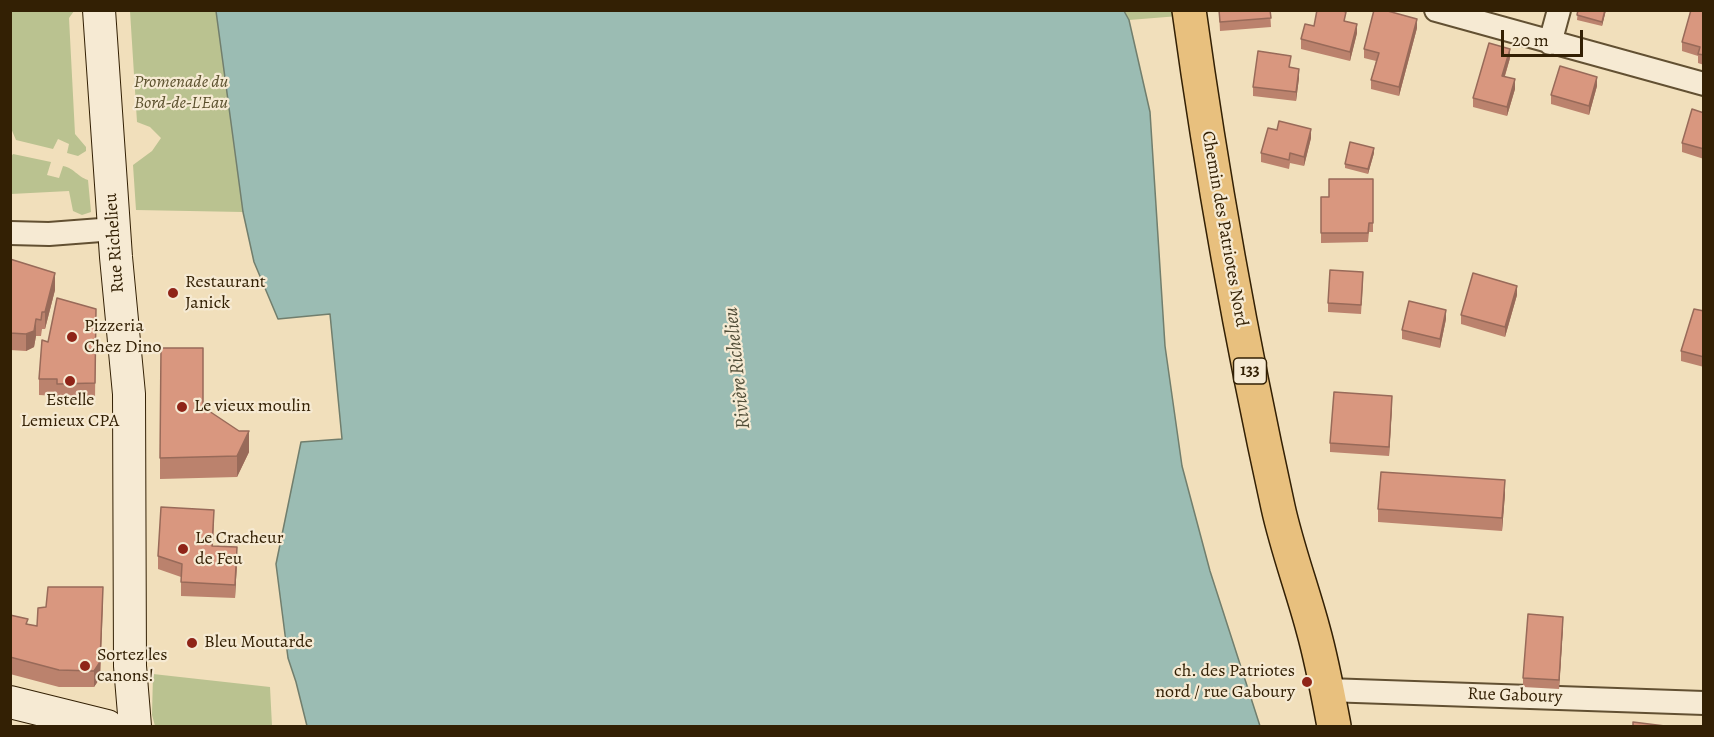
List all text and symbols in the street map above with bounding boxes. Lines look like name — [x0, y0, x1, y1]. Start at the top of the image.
scale bar — [1504, 18, 1586, 56]
text: 20 m — [1512, 28, 1549, 52]
park label: Promenade du Bord-de-L'Eau — [134, 72, 228, 115]
street label: Chemin des Patriotes Nord — [1196, 129, 1252, 329]
street label: Rue Richelieu — [101, 192, 129, 294]
place label: Restaurant Janick — [185, 272, 266, 314]
marker: Restaurant Janick — [166, 286, 180, 300]
water label: Rivière Richelieu — [720, 306, 756, 430]
place label: Pizzeria Chez Dino — [84, 316, 161, 358]
marker: Pizzeria Chez Dino — [65, 330, 79, 344]
road number: 133 — [1234, 358, 1266, 384]
marker: Estelle Lemieux CPA — [63, 374, 77, 388]
place label: Estelle Lemieux CPA — [21, 390, 119, 432]
place label: Le vieux moulin — [194, 396, 311, 418]
marker: Le vieux moulin — [175, 400, 189, 414]
place label: Le Cracheur de Feu — [195, 528, 284, 570]
marker: Le Cracheur de Feu — [176, 542, 190, 556]
place label: Bleu Moutarde — [204, 632, 313, 654]
marker: Bleu Moutarde — [185, 636, 199, 650]
place label: Sortez les canons! — [97, 645, 168, 688]
marker: Sortez les canons! — [78, 659, 92, 673]
place label: ch. des Patriotes nord / rue Gaboury — [1155, 661, 1295, 704]
marker: ch. des Patriotes nord / rue Gaboury — [1300, 675, 1314, 689]
street label: Rue Gaboury — [1467, 684, 1563, 708]

